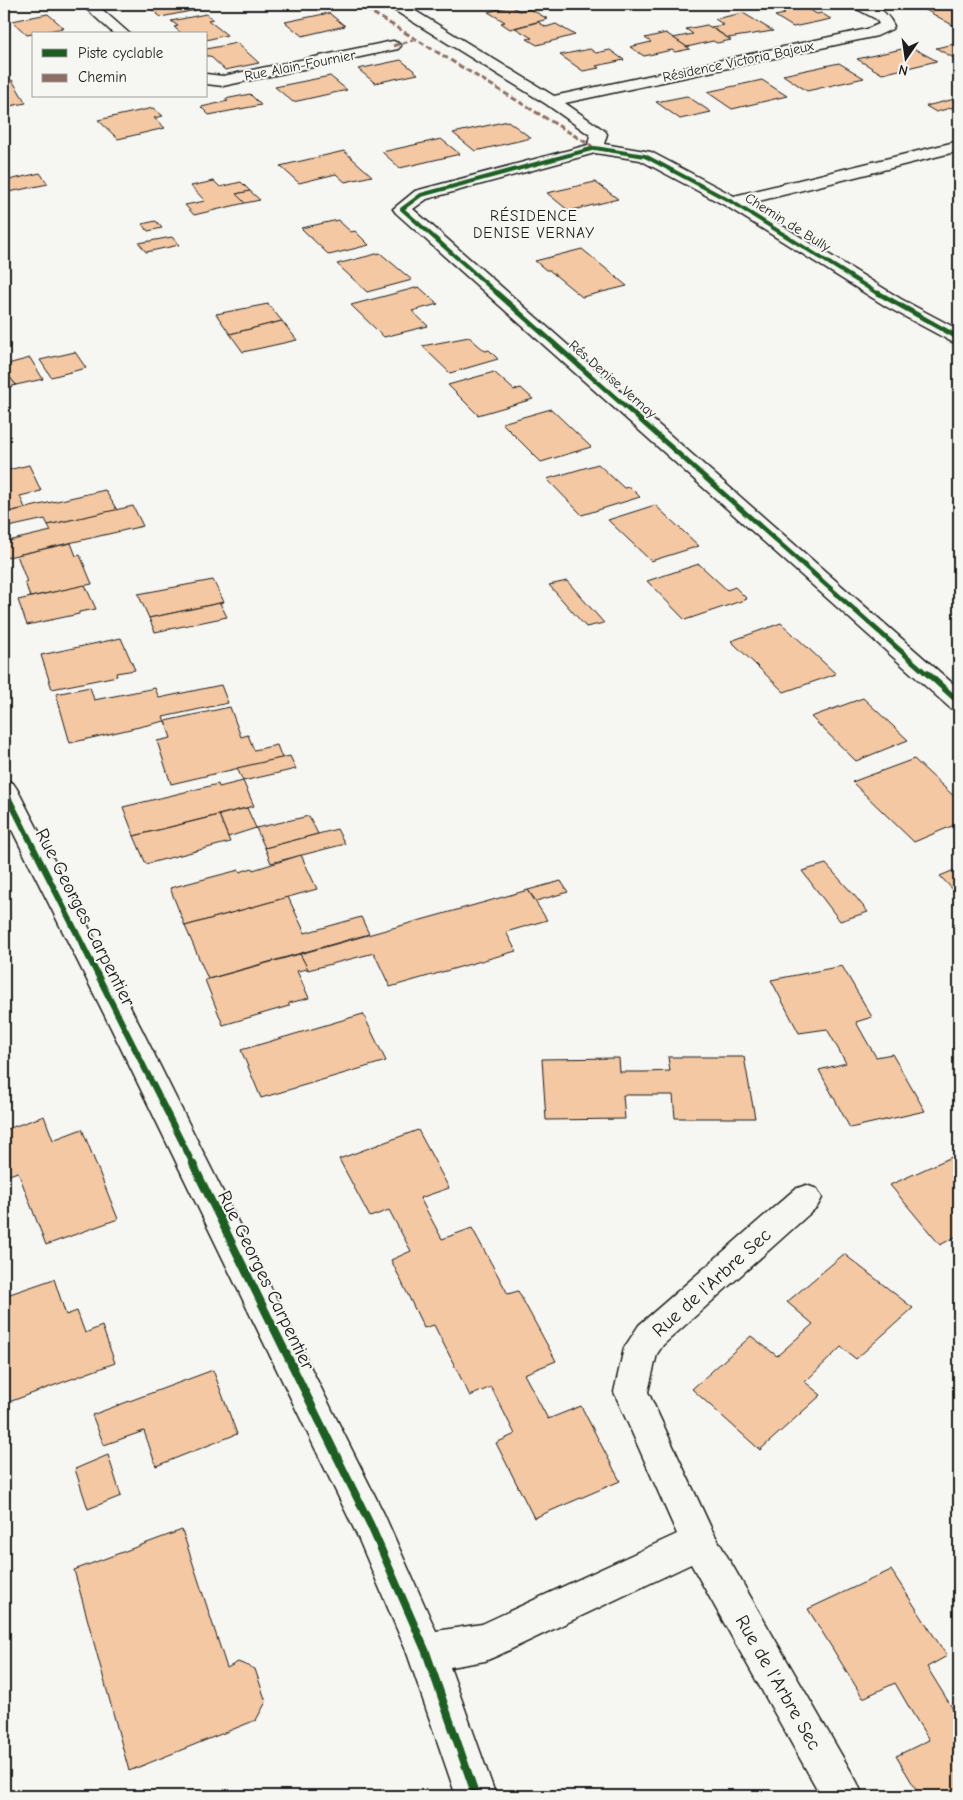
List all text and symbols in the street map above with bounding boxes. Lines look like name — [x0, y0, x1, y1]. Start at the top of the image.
legend — [32, 32, 208, 98]
north arrow — [880, 32, 930, 82]
street label: Résidence Victoria Bajeux — [661, 37, 815, 86]
text: Piste cyclable — [78, 44, 164, 62]
street label: Rue Alain-Fournier — [243, 46, 358, 85]
text: N — [897, 61, 910, 79]
text: Chemin — [78, 68, 127, 86]
street label: Chemin de Bully — [742, 189, 834, 256]
district label: RÉSIDENCE DENISE VERNAY — [473, 206, 595, 242]
street label: Rés Denise Vernay — [565, 337, 660, 422]
street label: Rue Georges Carpentier — [31, 825, 140, 1011]
street label: Rue Georges Carpentier — [213, 1187, 319, 1374]
street label: Rue de l'Arbre Sec — [648, 1224, 775, 1342]
street label: Rue de l'Arbre Sec — [731, 1611, 826, 1754]

